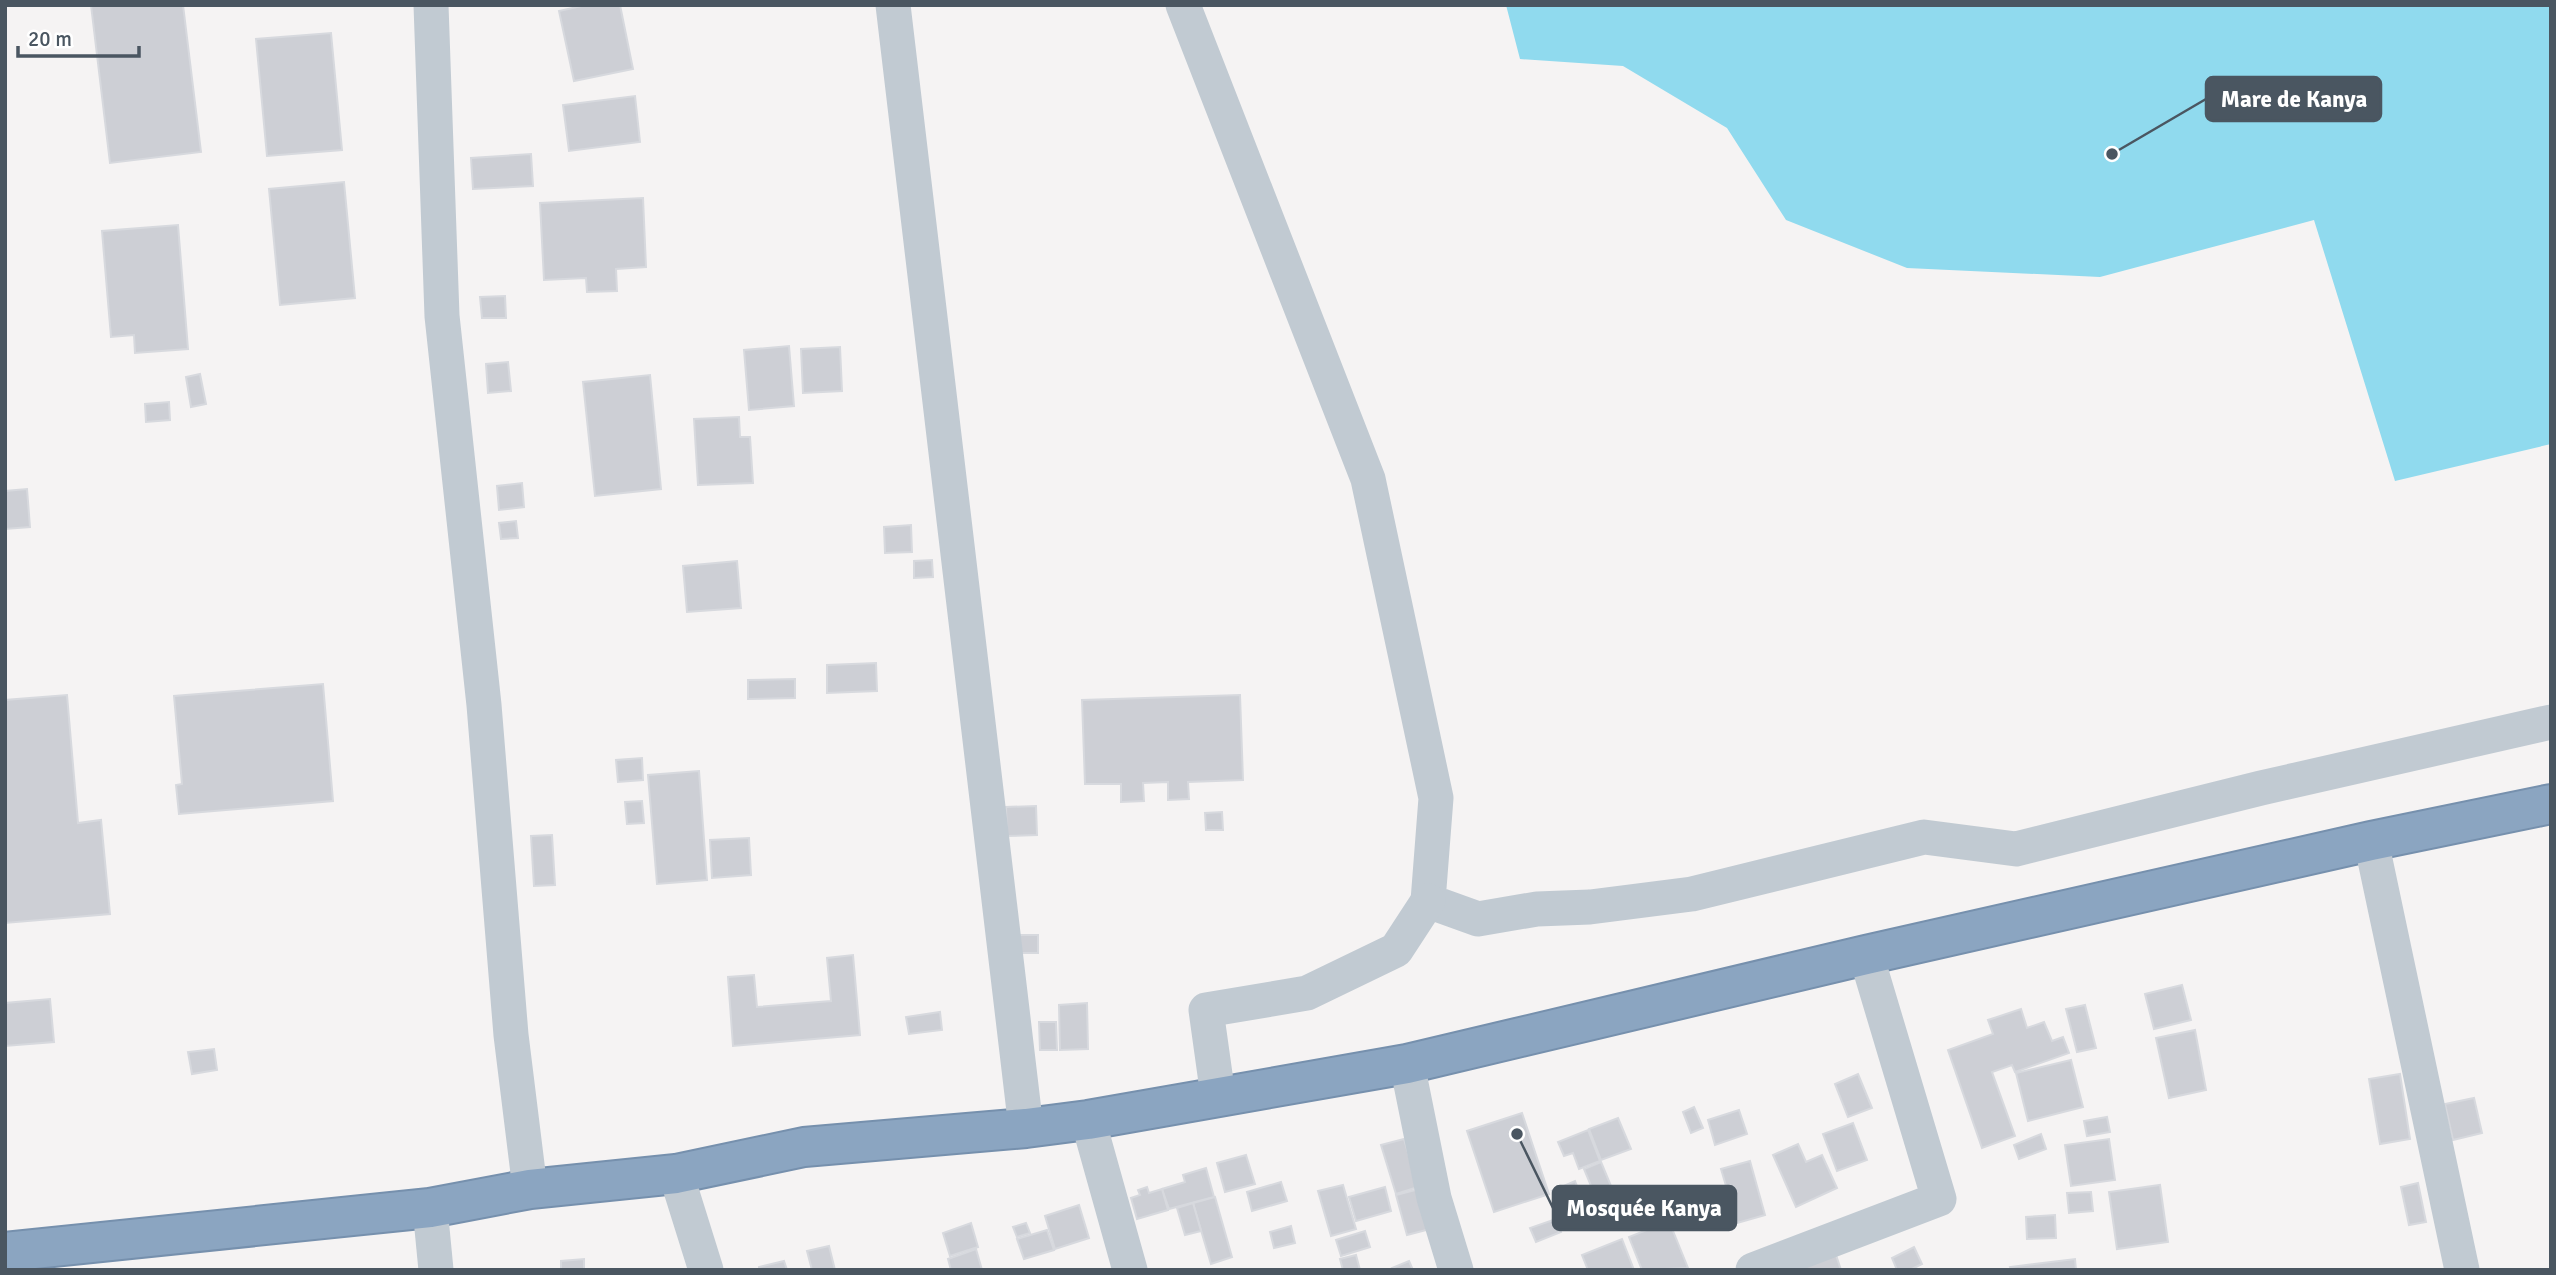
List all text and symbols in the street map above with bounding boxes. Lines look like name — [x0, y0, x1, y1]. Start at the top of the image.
scale bar — [18, 14, 138, 58]
text: 20 m — [28, 26, 72, 52]
callout: Mare de Kanya — [2206, 77, 2381, 121]
text: Mare de Kanya — [2221, 85, 2367, 114]
callout: Mosquée Kanya — [1553, 1186, 1736, 1230]
text: Mosquée Kanya — [1566, 1194, 1722, 1223]

